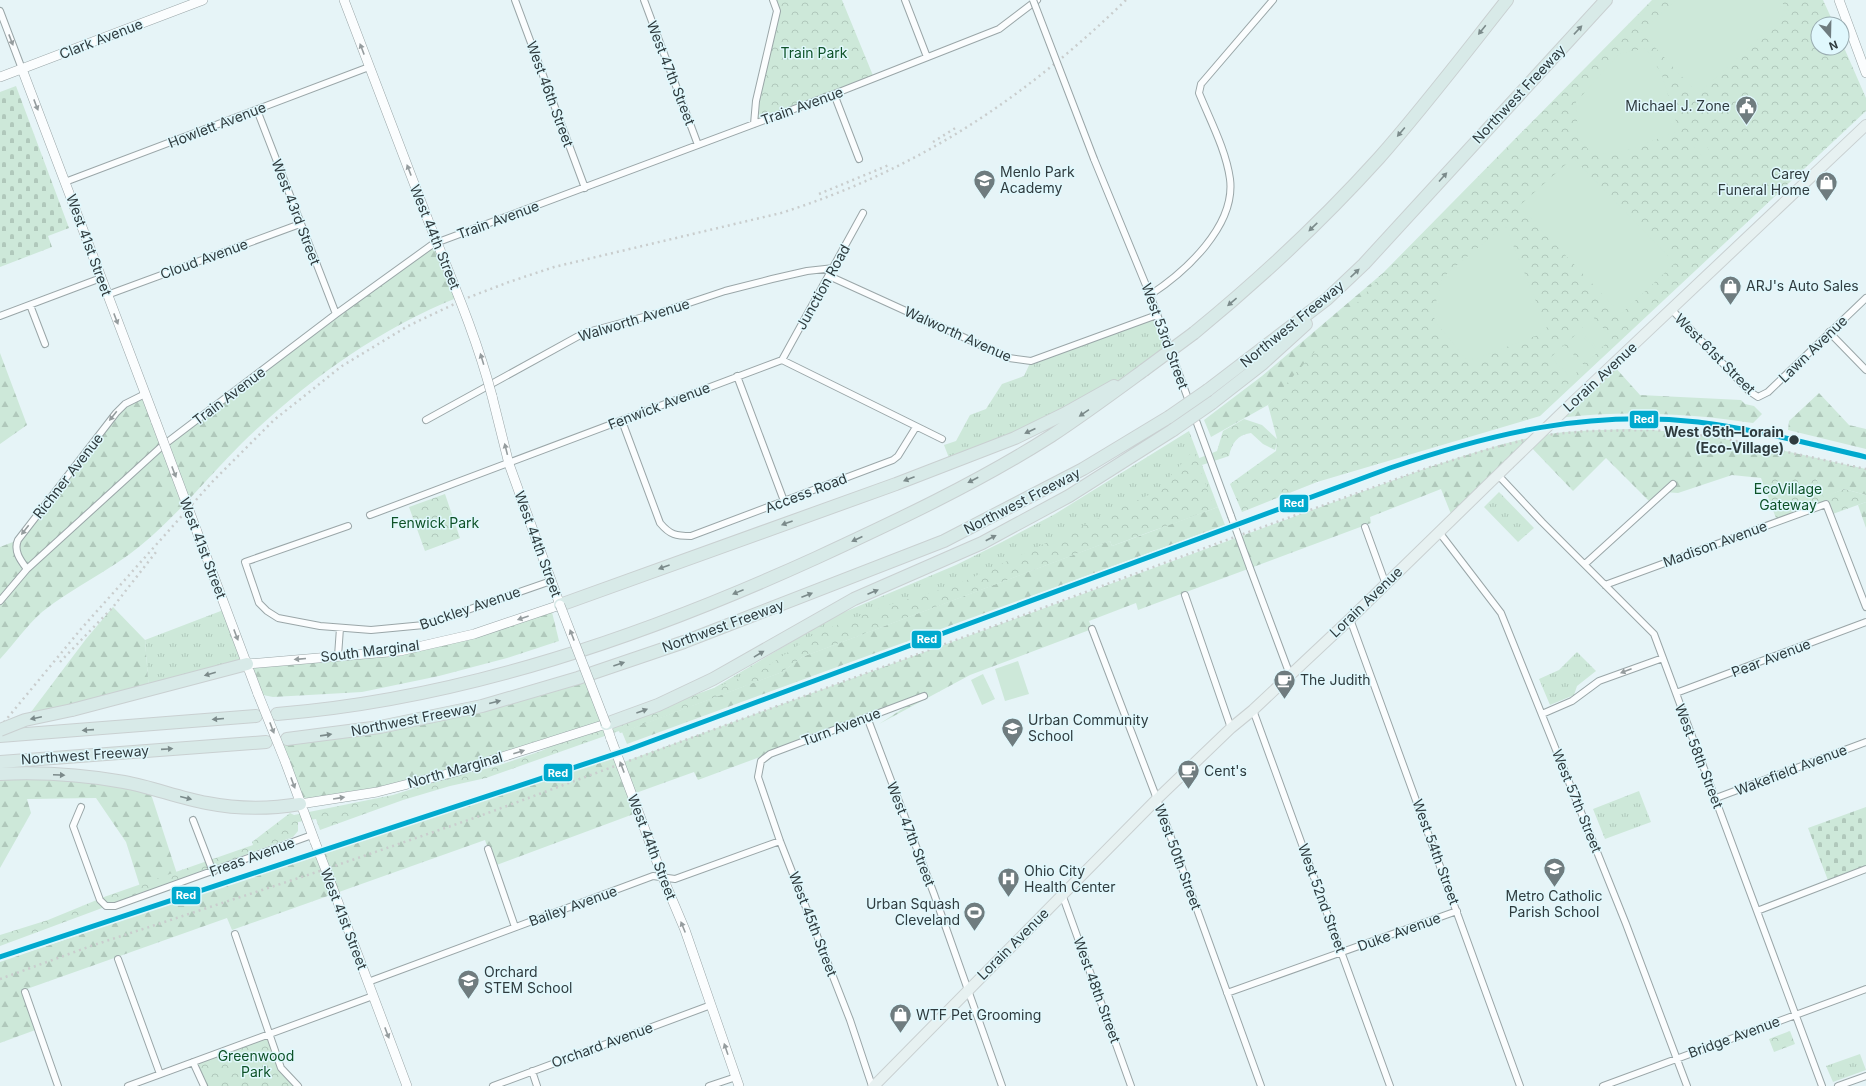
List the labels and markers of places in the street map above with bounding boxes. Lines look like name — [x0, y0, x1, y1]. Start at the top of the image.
public building icon: Michael J. Zone — [1733, 93, 1759, 126]
place label: Michael J. Zone — [1625, 97, 1730, 114]
place label: Menlo Park Academy — [1000, 163, 1075, 196]
place label: Carey Funeral Home — [1718, 165, 1810, 198]
school or university icon: Menlo Park Academy — [972, 167, 998, 200]
shop icon: Carey Funeral Home — [1813, 169, 1839, 202]
shop icon: ARJ's Auto Sales — [1718, 273, 1744, 306]
place label: ARJ's Auto Sales — [1746, 277, 1859, 294]
place label: West 65th–Lorain (Eco-Village) — [1664, 423, 1784, 456]
marker: West 65th–Lorain (Eco-Village) — [1787, 433, 1801, 447]
cafe icon: The Judith — [1271, 667, 1297, 700]
place label: The Judith — [1300, 671, 1371, 688]
place label: Urban Community School — [1028, 711, 1149, 744]
school or university icon: Urban Community School — [999, 715, 1025, 748]
cafe icon: Cent's — [1175, 758, 1201, 791]
place label: Cent's — [1204, 762, 1247, 779]
school or university icon: Metro Catholic Parish School — [1541, 855, 1567, 888]
place label: Ohio City Health Center — [1024, 862, 1116, 895]
hospital icon: Ohio City Health Center — [995, 866, 1021, 899]
place label: Metro Catholic Parish School — [1506, 887, 1602, 920]
place label: Urban Squash Cleveland — [866, 895, 960, 928]
sports icon: Urban Squash Cleveland — [962, 899, 988, 932]
place label: Orchard STEM School — [484, 963, 572, 996]
school or university icon: Orchard STEM School — [456, 967, 482, 1000]
shop icon: WTF Pet Grooming — [887, 1002, 913, 1035]
place label: WTF Pet Grooming — [916, 1006, 1041, 1023]

